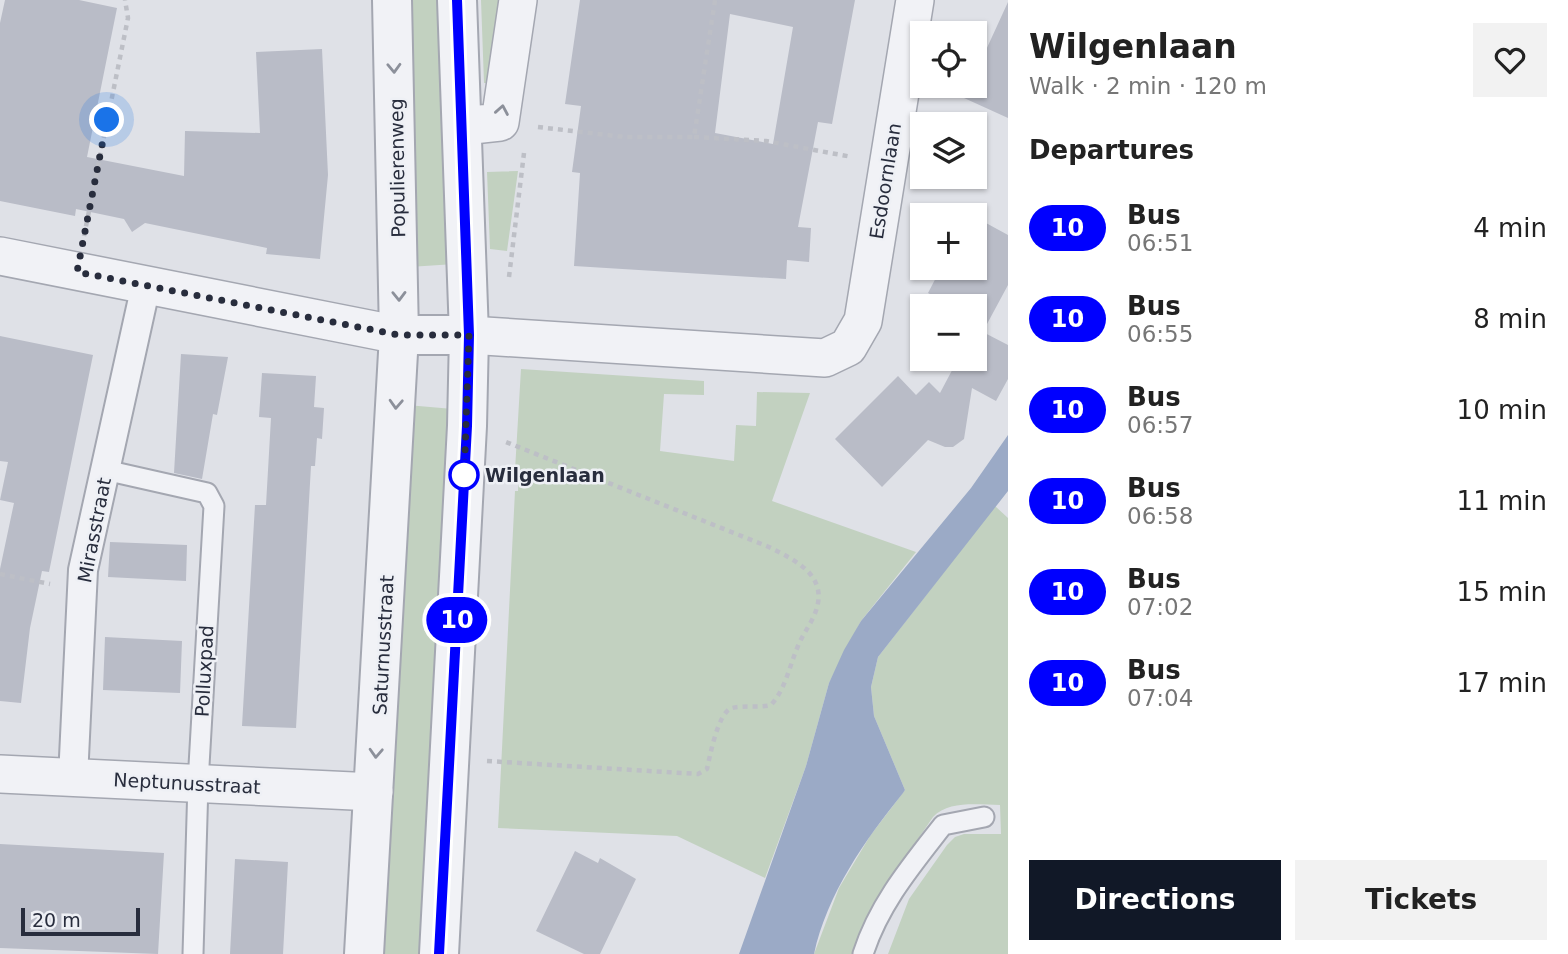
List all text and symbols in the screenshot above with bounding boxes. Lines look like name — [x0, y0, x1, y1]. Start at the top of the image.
map controls — [910, 21, 987, 371]
button: locate — [910, 21, 987, 98]
button: heart — [1473, 23, 1547, 97]
text: Wilgenlaan — [1029, 27, 1237, 66]
one-way arrow — [387, 63, 402, 74]
text: Walk · 2 min · 120 m — [1029, 73, 1267, 99]
street label: Populierenweg — [385, 98, 409, 238]
your location — [89, 102, 124, 137]
one-way arrow — [494, 104, 509, 116]
button: layers — [910, 112, 987, 189]
street label: Esdoornlaan — [865, 121, 905, 241]
text: Departures — [1029, 135, 1194, 165]
text: Bus — [1127, 200, 1181, 230]
button: + — [910, 203, 987, 280]
text: 4 min — [1473, 213, 1547, 243]
text: 10 — [1051, 214, 1084, 242]
text: 06:51 — [1127, 230, 1193, 256]
one-way arrow — [391, 291, 407, 301]
text: Bus — [1127, 291, 1181, 321]
button: − — [910, 294, 987, 371]
text: 8 min — [1473, 304, 1547, 334]
text: 10 — [1051, 305, 1084, 333]
text: 06:55 — [1127, 321, 1193, 347]
text: Bus — [1127, 382, 1181, 412]
text: 10 min — [1457, 395, 1547, 425]
text: 10 — [1051, 396, 1084, 424]
one-way arrow — [388, 398, 403, 409]
text: 06:57 — [1127, 412, 1193, 438]
marker: Wilgenlaan — [449, 460, 479, 490]
place label: Wilgenlaan — [485, 464, 605, 486]
text: Bus — [1127, 473, 1181, 503]
street label: Mirasstraat — [73, 475, 115, 585]
text: 11 min — [1457, 486, 1547, 516]
text: 10 — [1051, 487, 1084, 515]
text: 06:58 — [1127, 503, 1193, 529]
text: Bus — [1127, 564, 1181, 594]
street label: Saturnusstraat — [368, 574, 398, 716]
text: 15 min — [1457, 577, 1547, 607]
text: 10 — [1051, 578, 1084, 606]
text: 07:02 — [1127, 594, 1193, 620]
line badge: 10 — [426, 597, 489, 643]
text: 10 — [440, 606, 474, 634]
street label: Polluxpad — [191, 624, 217, 718]
text: Bus — [1127, 655, 1181, 685]
text: 17 min — [1457, 668, 1547, 698]
text: 10 — [1051, 669, 1084, 697]
text: 07:04 — [1127, 685, 1193, 711]
one-way arrow — [369, 748, 384, 759]
street label: Neptunusstraat — [113, 768, 261, 798]
button: Directions — [1029, 860, 1281, 940]
button: Tickets — [1295, 860, 1547, 940]
scale bar — [21, 905, 140, 937]
text: 20 m — [32, 909, 81, 931]

